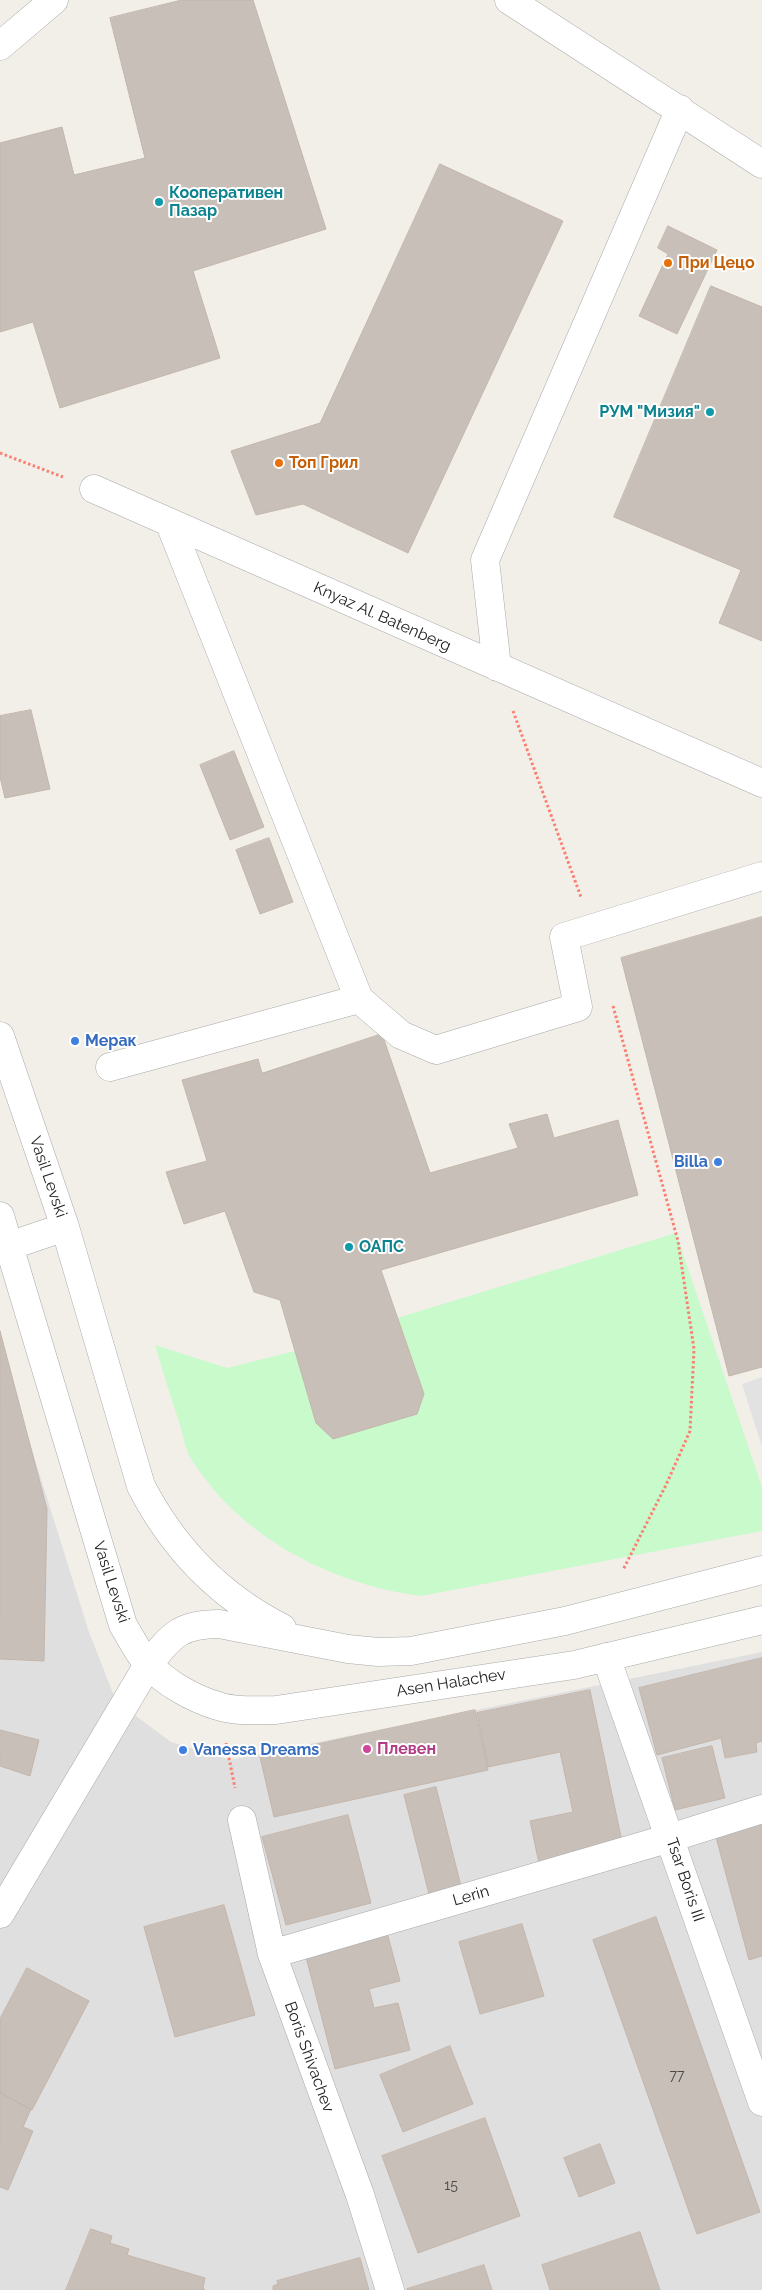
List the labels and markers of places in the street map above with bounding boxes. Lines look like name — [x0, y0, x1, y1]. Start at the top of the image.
place label: Кооперативен Пазар — [169, 183, 283, 221]
marker: Кооперативен Пазар — [153, 196, 165, 208]
place label: При Цецо — [678, 253, 755, 273]
marker: При Цецо — [662, 257, 674, 269]
place label: РУМ "Мизия" — [599, 402, 700, 422]
marker: РУМ "Мизия" — [704, 406, 716, 418]
place label: Топ Грил — [289, 453, 358, 473]
marker: Топ Грил — [273, 457, 285, 469]
place label: Мерак — [85, 1031, 137, 1051]
marker: Мерак — [69, 1035, 81, 1047]
place label: Billa — [674, 1152, 708, 1172]
marker: Billa — [712, 1156, 724, 1168]
place label: ОАПС — [359, 1237, 404, 1257]
marker: ОАПС — [343, 1241, 355, 1253]
place label: Плевен — [377, 1739, 436, 1759]
place label: Vanessa Dreams — [193, 1740, 319, 1760]
marker: Плевен — [361, 1743, 373, 1755]
marker: Vanessa Dreams — [177, 1744, 189, 1756]

